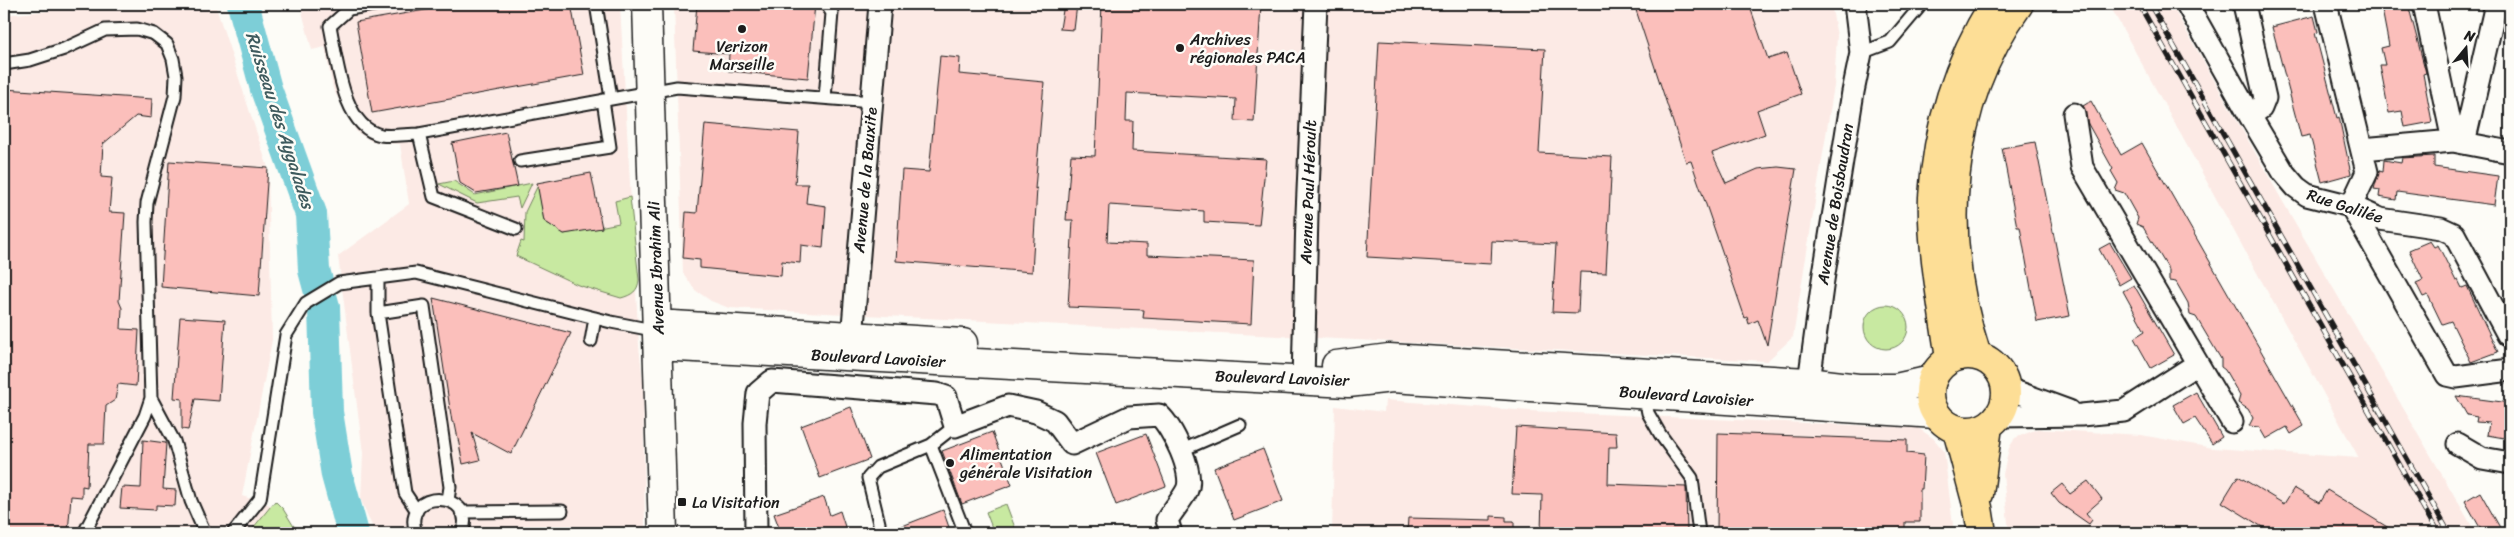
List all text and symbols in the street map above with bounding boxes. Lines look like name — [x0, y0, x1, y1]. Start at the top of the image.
north arrow — [2442, 22, 2492, 72]
text: N — [2460, 22, 2479, 50]
marker: Verizon Marseille — [736, 23, 748, 35]
place label: Archives régionales PACA — [1189, 25, 1306, 72]
water label: Ruisseau des Aygalades — [236, 27, 324, 215]
place label: Verizon Marseille — [710, 32, 775, 79]
marker: Archives régionales PACA — [1174, 42, 1186, 54]
street label: Avenue de la Bauxite — [844, 106, 886, 255]
street label: Avenue Paul Héroult — [1291, 119, 1325, 266]
street label: Avenue de Boisbaudran — [1808, 121, 1862, 288]
street label: Rue Galilée — [2303, 180, 2387, 232]
street label: Avenue Ibrahim Ali — [639, 200, 673, 336]
street label: Boulevard Lavoisier — [810, 340, 947, 376]
street label: Boulevard Lavoisier — [1214, 361, 1351, 395]
street label: Boulevard Lavoisier — [1618, 377, 1755, 415]
place label: Alimentation générale Visitation — [958, 440, 1092, 487]
marker: Alimentation générale Visitation — [944, 457, 956, 469]
place label: La Visitation — [692, 488, 780, 517]
marker: La Visitation — [676, 496, 688, 508]

